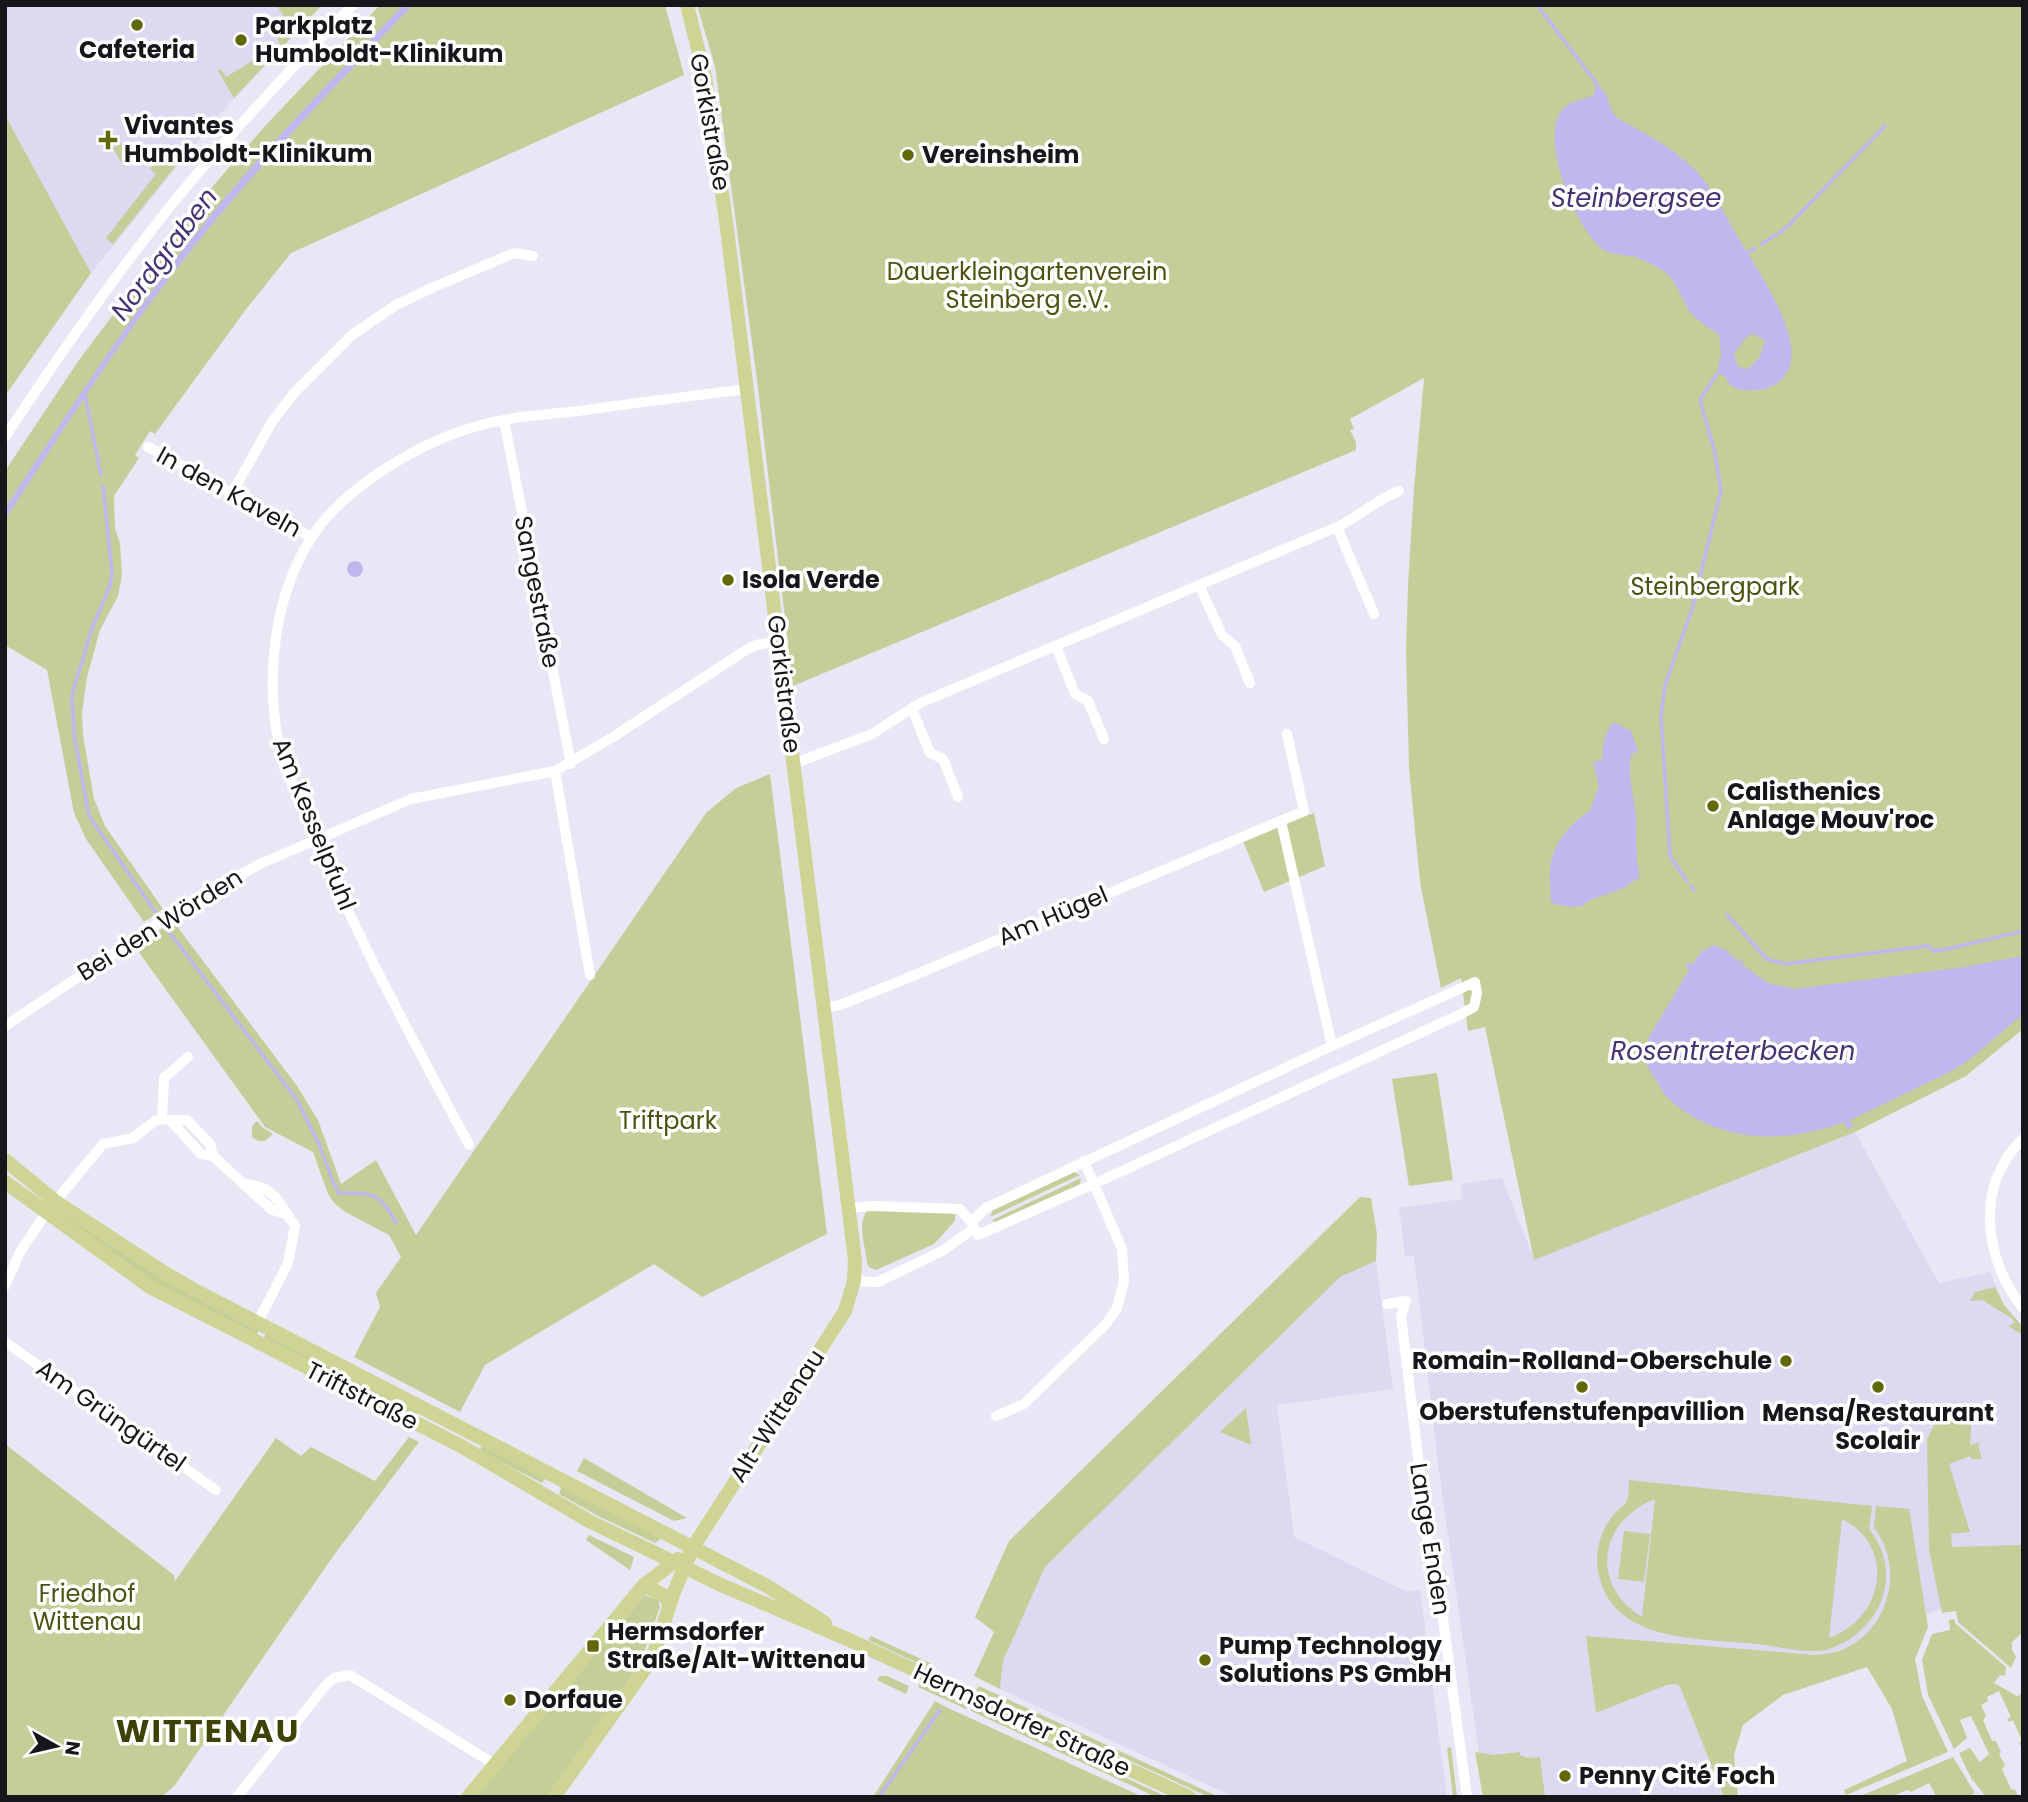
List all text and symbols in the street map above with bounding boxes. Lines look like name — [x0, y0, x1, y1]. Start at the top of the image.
place label: Parkplatz Humboldt-Klinikum — [255, 9, 503, 70]
marker: Cafeteria — [129, 17, 145, 33]
marker: Parkplatz Humboldt-Klinikum — [233, 32, 249, 48]
place label: Cafeteria — [79, 33, 195, 66]
street label: Gorkistraße — [682, 51, 739, 193]
place label: Vivantes Humboldt-Klinikum — [124, 109, 372, 170]
marker: Vivantes Humboldt-Klinikum — [98, 130, 118, 150]
place label: Vereinsheim — [922, 138, 1079, 171]
marker: Vereinsheim — [900, 147, 916, 163]
water label: Nordgraben — [102, 180, 226, 328]
water label: Steinbergsee — [1551, 180, 1721, 216]
park label: Dauerkleingartenverein Steinberg e.V. — [887, 255, 1167, 316]
street label: In den Kaveln — [151, 438, 308, 545]
street label: Sangestraße — [507, 513, 568, 671]
place label: Isola Verde — [742, 563, 880, 596]
park label: Steinbergpark — [1630, 570, 1800, 603]
marker: Isola Verde — [720, 572, 736, 588]
street label: Gorkistraße — [760, 613, 809, 755]
street label: Am Kesselpfuhl — [265, 733, 364, 915]
place label: Calisthenics Anlage Mouv'roc — [1727, 775, 1934, 836]
marker: Calisthenics Anlage Mouv'roc — [1705, 798, 1721, 814]
street label: Bei den Wörden — [71, 861, 249, 989]
street label: Am Hügel — [993, 878, 1113, 953]
water label: Rosentreterbecken — [1611, 1033, 1855, 1069]
park label: Triftpark — [619, 1104, 718, 1137]
street label: Alt-Wittenau — [721, 1343, 832, 1489]
place label: Romain-Rolland-Oberschule — [1412, 1344, 1772, 1377]
street label: Am Grüngürtel — [30, 1352, 193, 1480]
street label: Triftstraße — [300, 1353, 424, 1438]
marker: Romain-Rolland-Oberschule — [1778, 1353, 1794, 1369]
marker: Oberstufenstufenpavillion — [1574, 1379, 1590, 1395]
marker: Mensa/Restaurant Scolair — [1870, 1379, 1886, 1395]
place label: Oberstufenstufenpavillion — [1419, 1395, 1745, 1428]
place label: Mensa/Restaurant Scolair — [1762, 1396, 1994, 1457]
street label: Lange Enden — [1402, 1460, 1459, 1617]
park label: Friedhof Wittenau — [33, 1577, 141, 1638]
place label: Hermsdorfer Straße/Alt-Wittenau — [607, 1615, 866, 1676]
place label: Pump Technology Solutions PS GmbH — [1219, 1629, 1451, 1690]
marker: Hermsdorfer Straße/Alt-Wittenau — [585, 1638, 601, 1654]
marker: Pump Technology Solutions PS GmbH — [1197, 1652, 1213, 1668]
street label: Hermsdorfer Straße — [908, 1655, 1136, 1784]
place label: Dorfaue — [524, 1683, 623, 1716]
marker: Dorfaue — [502, 1692, 518, 1708]
district label: WITTENAU — [116, 1708, 300, 1753]
north arrow — [21, 1711, 91, 1781]
text: N — [58, 1739, 87, 1757]
place label: Penny Cité Foch — [1579, 1759, 1775, 1792]
marker: Penny Cité Foch — [1557, 1768, 1573, 1784]

